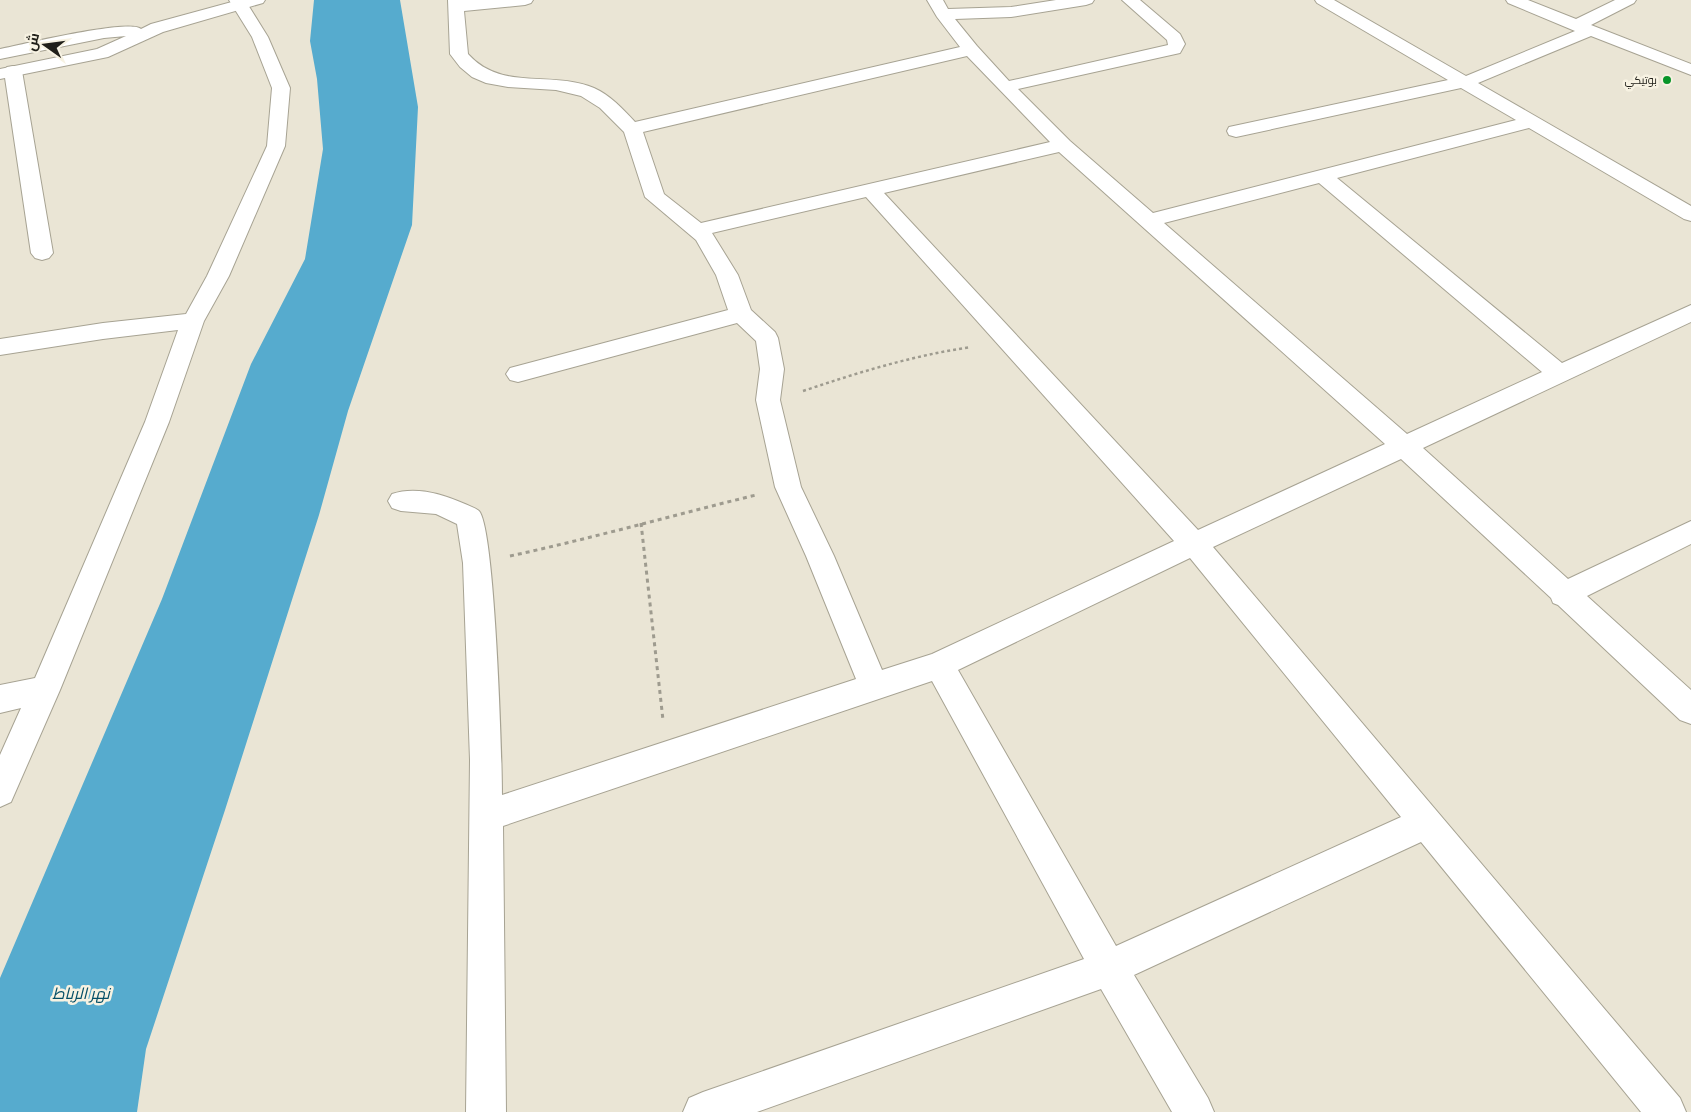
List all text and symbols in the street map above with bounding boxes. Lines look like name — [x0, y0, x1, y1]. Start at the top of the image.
north arrow — [20, 20, 70, 70]
text: ش — [21, 31, 43, 53]
place label: بوتيكي — [1625, 73, 1657, 89]
marker: بوتيكي — [1661, 74, 1673, 86]
water label: نهر الرباط — [52, 983, 111, 1003]

